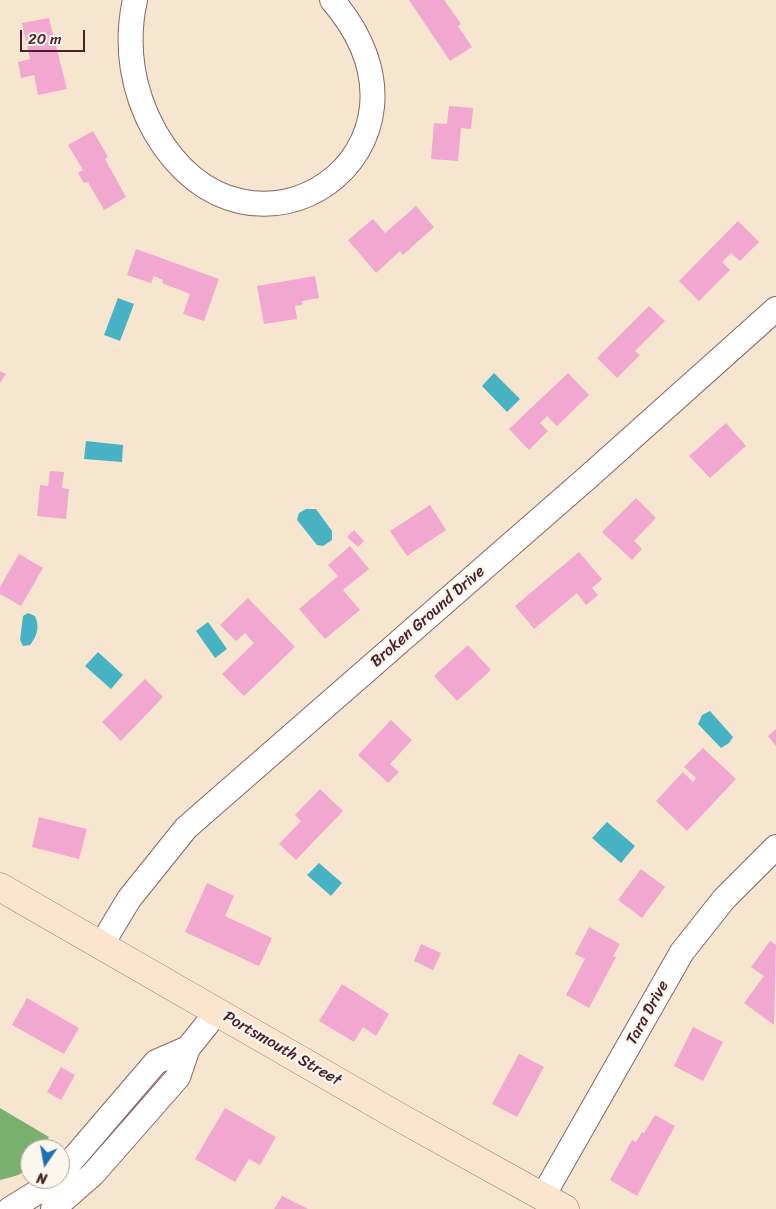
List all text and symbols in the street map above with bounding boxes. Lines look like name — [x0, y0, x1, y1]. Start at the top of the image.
scale bar — [22, 20, 88, 52]
text: 20 m — [28, 26, 62, 52]
street label: Broken Ground Drive — [367, 562, 489, 672]
street label: Tara Drive — [623, 978, 673, 1048]
street label: Portsmouth Street — [220, 1007, 344, 1091]
north arrow — [20, 1139, 70, 1189]
text: N — [35, 1165, 49, 1191]

